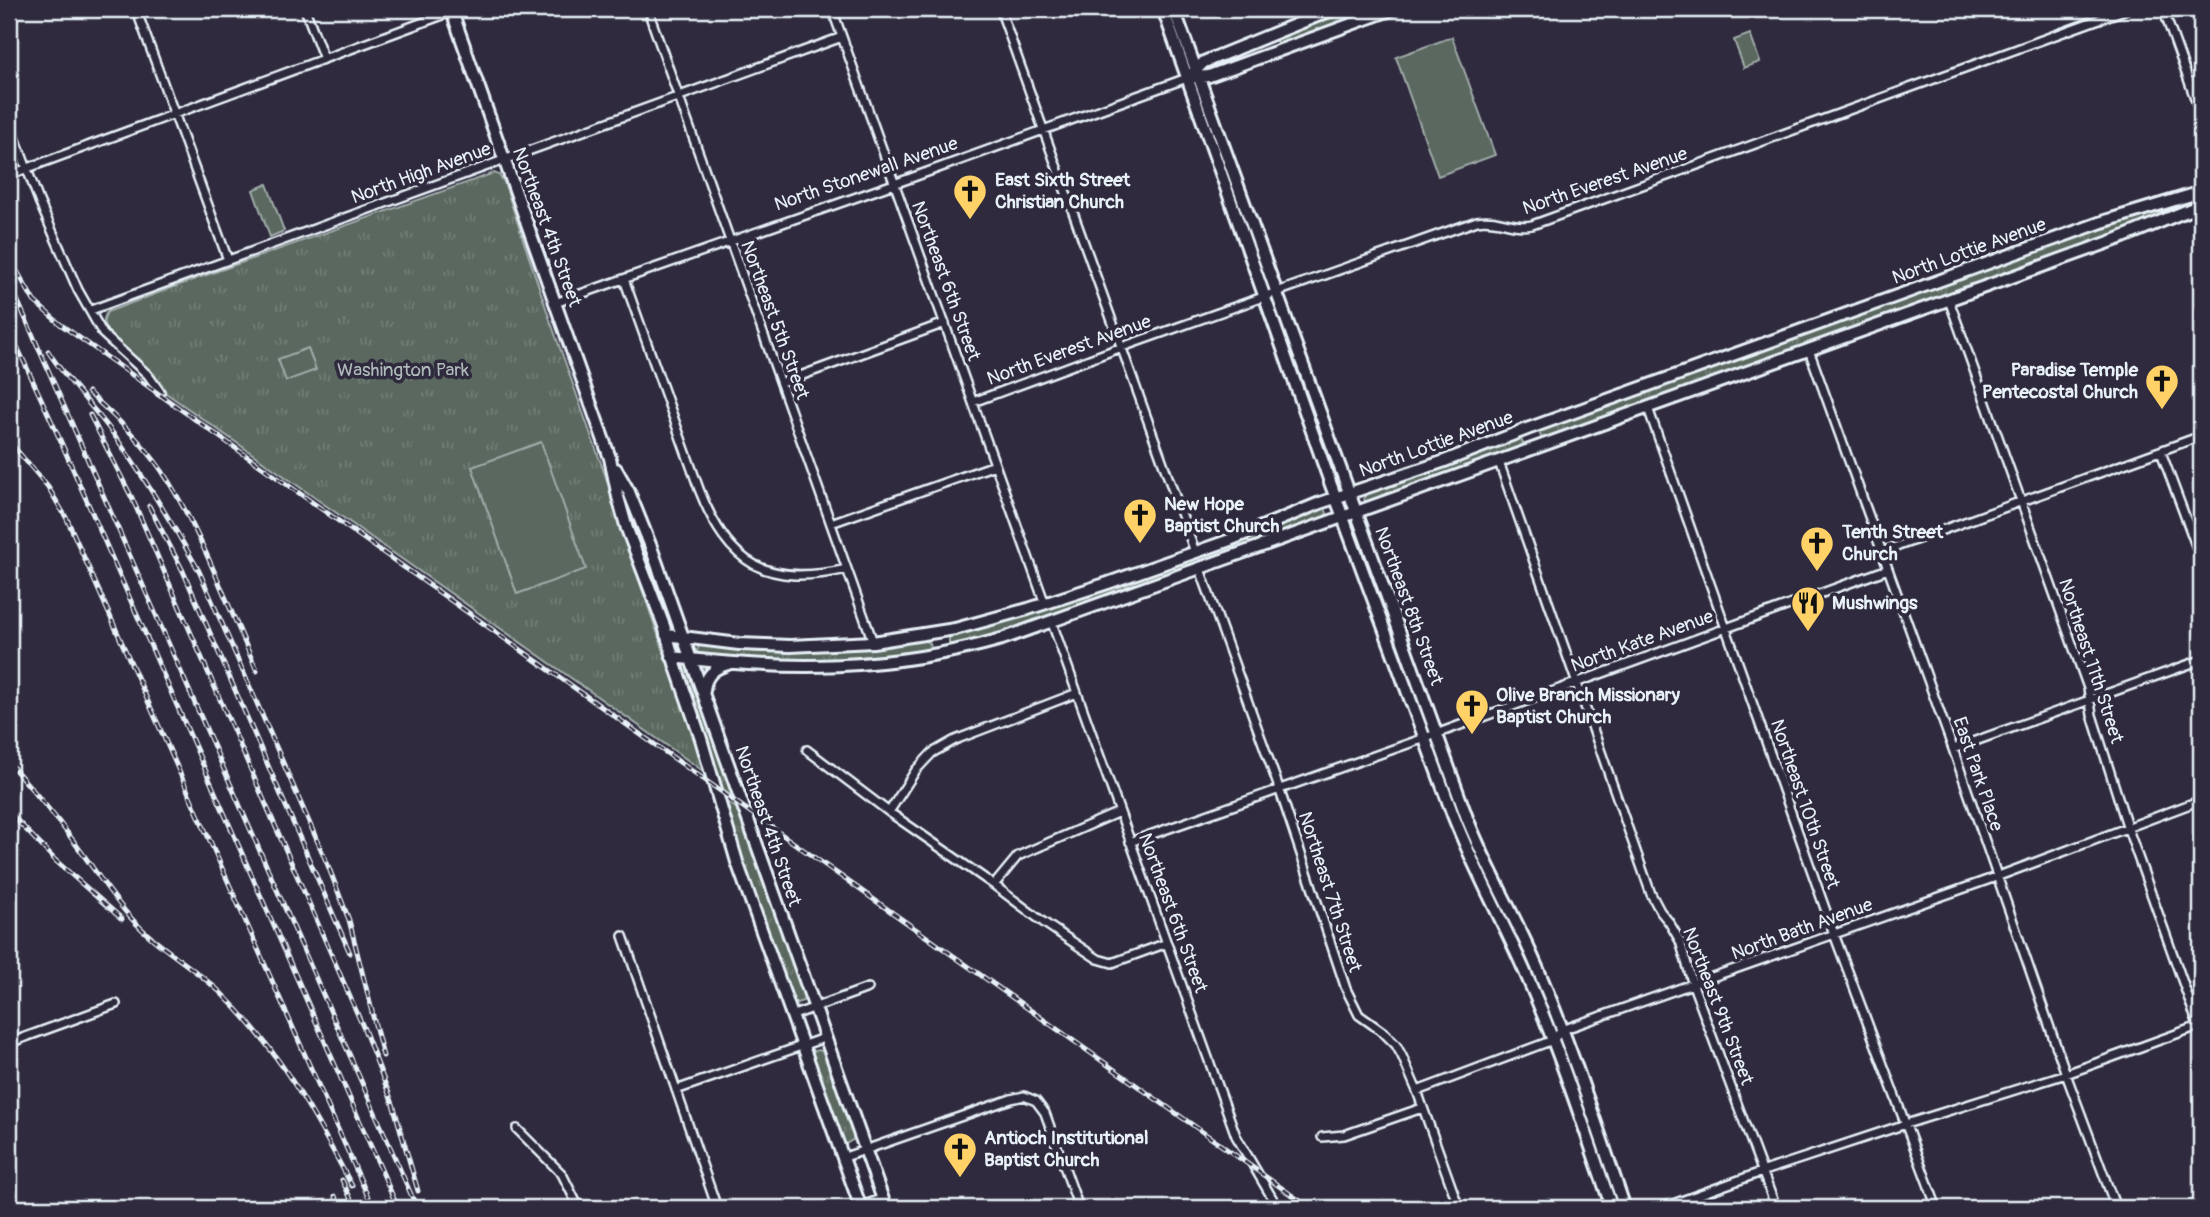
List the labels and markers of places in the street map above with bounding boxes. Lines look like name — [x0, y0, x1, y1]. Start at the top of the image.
place label: East Sixth Street Christian Church — [995, 168, 1132, 214]
church icon: East Sixth Street Christian Church — [951, 172, 989, 221]
place label: Paradise Temple Pentecostal Church — [1982, 358, 2139, 404]
church icon: Paradise Temple Pentecostal Church — [2143, 362, 2181, 411]
place label: New Hope Baptist Church — [1164, 492, 1279, 538]
church icon: New Hope Baptist Church — [1121, 496, 1159, 545]
place label: Tenth Street Church — [1841, 520, 1945, 566]
church icon: Tenth Street Church — [1798, 524, 1836, 573]
restaurant icon: Mushwings — [1789, 584, 1827, 633]
place label: Mushwings — [1832, 591, 1918, 615]
place label: Olive Branch Missionary Baptist Church — [1496, 683, 1681, 729]
church icon: Olive Branch Missionary Baptist Church — [1453, 687, 1491, 736]
place label: Antioch Institutional Baptist Church — [984, 1126, 1148, 1172]
church icon: Antioch Institutional Baptist Church — [941, 1130, 979, 1179]

